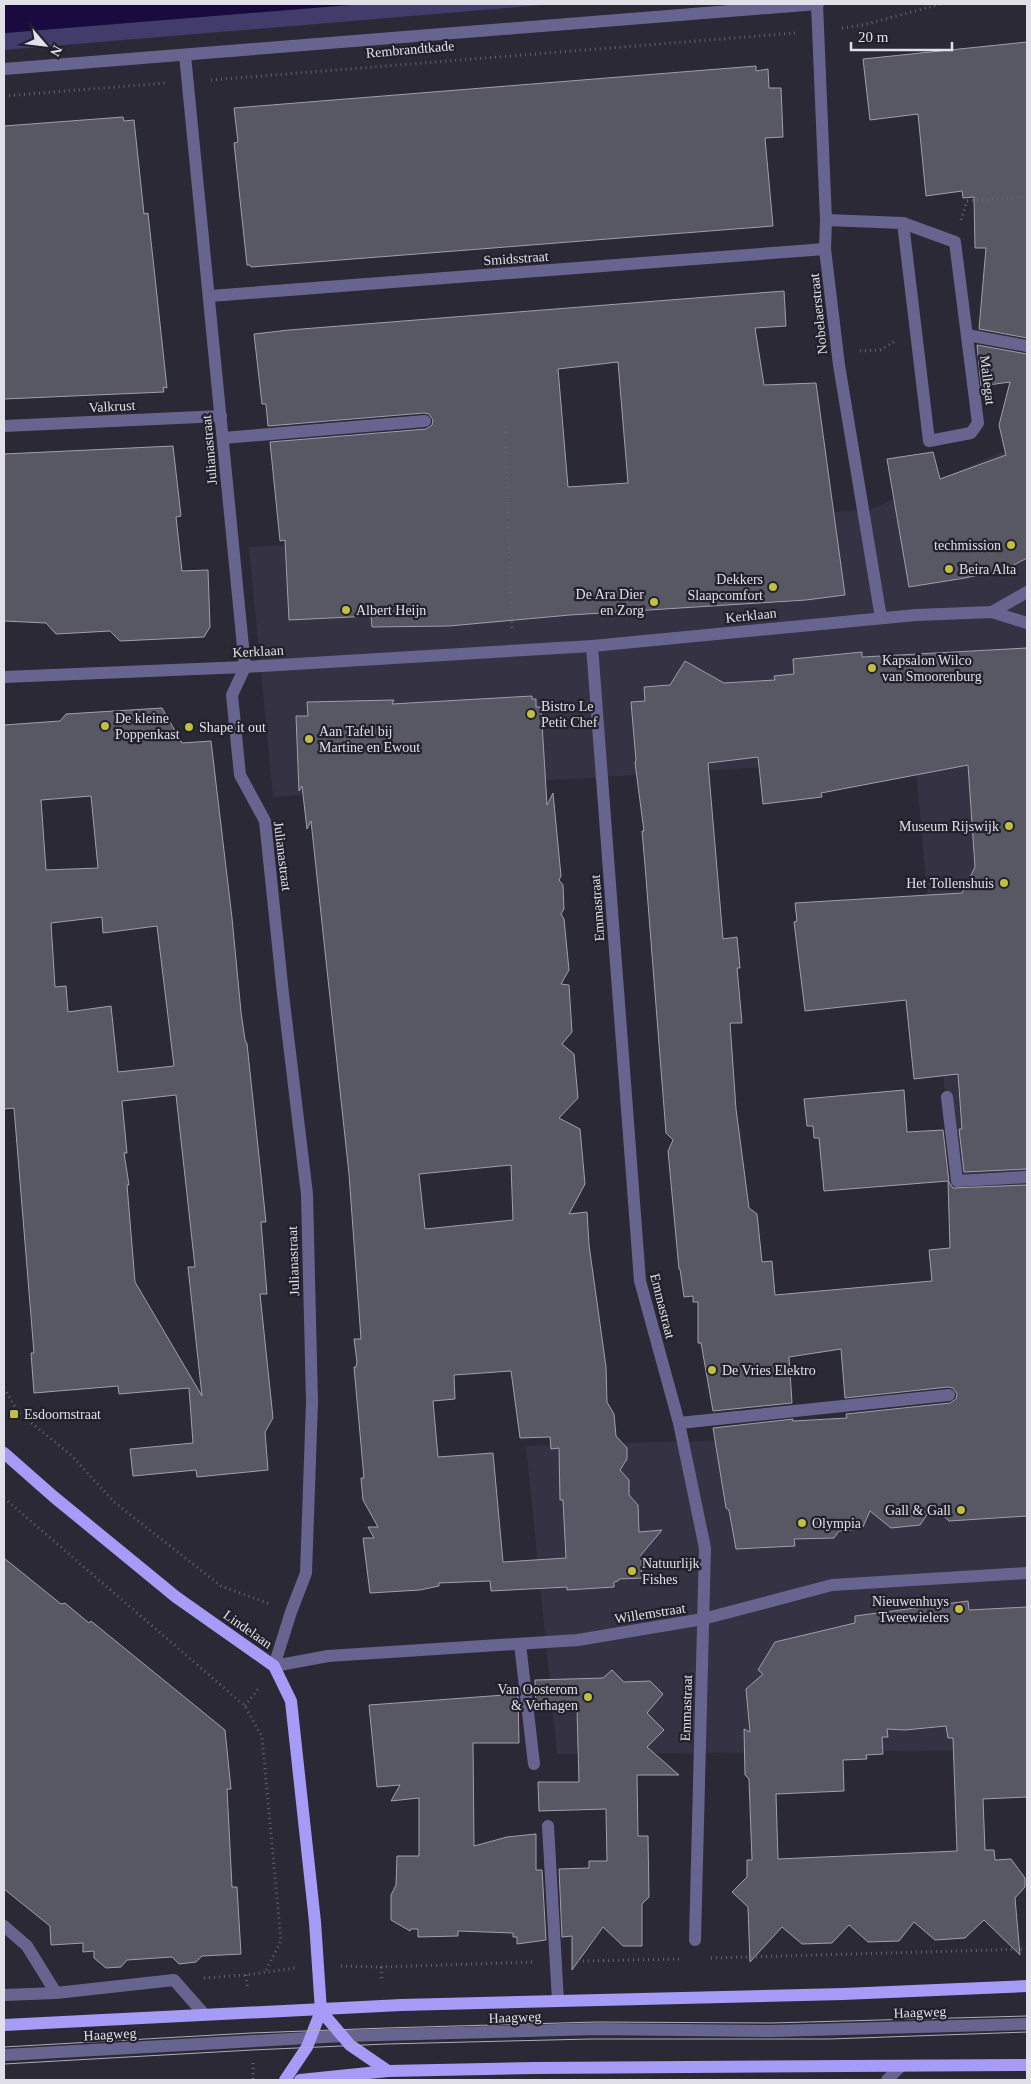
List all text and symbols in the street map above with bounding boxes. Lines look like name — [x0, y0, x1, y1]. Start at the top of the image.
north arrow — [20, 20, 70, 70]
scale bar — [851, 20, 952, 52]
text: 20 m — [858, 29, 889, 45]
street label: Rembrandtkade — [365, 38, 455, 61]
text: N — [47, 43, 65, 59]
street label: Smidsstraat — [483, 249, 549, 268]
street label: Nobelaerstraat — [807, 272, 830, 355]
street label: Mallegat — [977, 354, 998, 406]
street label: Valkrust — [88, 398, 136, 415]
street label: Julianastraat — [199, 414, 220, 485]
place label: techmission — [934, 538, 1001, 553]
marker: techmission — [1005, 539, 1017, 551]
place label: Beira Alta — [959, 562, 1017, 577]
marker: Beira Alta — [943, 563, 955, 575]
place label: Dekkers Slaapcomfort — [688, 572, 763, 603]
marker: Dekkers Slaapcomfort — [767, 581, 779, 593]
place label: De Ara Dier en Zorg — [576, 587, 644, 618]
marker: De Ara Dier en Zorg — [648, 596, 660, 608]
place label: Albert Heijn — [356, 603, 426, 618]
marker: Albert Heijn — [340, 604, 352, 616]
street label: Kerklaan — [725, 605, 777, 626]
street label: Kerklaan — [232, 643, 284, 660]
place label: Kapsalon Wilco van Smoorenburg — [882, 653, 982, 684]
marker: Kapsalon Wilco van Smoorenburg — [866, 662, 878, 674]
place label: Bistro Le Petit Chef — [541, 699, 598, 730]
marker: Bistro Le Petit Chef — [525, 708, 537, 720]
place label: De kleine Poppenkast — [115, 711, 180, 742]
marker: De kleine Poppenkast — [99, 720, 111, 732]
place label: Shape it out — [199, 720, 266, 735]
marker: Shape it out — [183, 721, 195, 733]
place label: Aan Tafel bij Martine en Ewout — [319, 724, 420, 755]
marker: Aan Tafel bij Martine en Ewout — [303, 733, 315, 745]
place label: Museum Rijswijk — [899, 819, 999, 834]
street label: Julianastraat — [271, 820, 294, 892]
marker: Museum Rijswijk — [1003, 820, 1015, 832]
street label: Emmastraat — [588, 874, 607, 942]
place label: Het Tollenshuis — [906, 876, 994, 891]
marker: Het Tollenshuis — [998, 877, 1010, 889]
street label: Julianastraat — [285, 1226, 302, 1296]
street label: Emmastraat — [647, 1272, 678, 1340]
place label: De Vries Elektro — [722, 1363, 816, 1378]
marker: De Vries Elektro — [706, 1364, 718, 1376]
place label: Esdoornstraat — [24, 1407, 101, 1422]
marker: Esdoornstraat — [8, 1408, 20, 1420]
place label: Gall & Gall — [885, 1503, 951, 1518]
marker: Gall & Gall — [955, 1504, 967, 1516]
place label: Olympia — [812, 1516, 862, 1531]
marker: Olympia — [796, 1517, 808, 1529]
place label: Natuurlijk Fishes — [642, 1556, 700, 1587]
marker: Natuurlijk Fishes — [626, 1565, 638, 1577]
place label: Nieuwenhuys Tweewielers — [872, 1594, 949, 1625]
street label: Willemstraat — [613, 1600, 687, 1627]
marker: Nieuwenhuys Tweewielers — [953, 1603, 965, 1615]
street label: Lindelaan — [220, 1607, 275, 1652]
street label: Emmastraat — [678, 1674, 695, 1742]
place label: Van Oosterom & Verhagen — [498, 1682, 578, 1713]
marker: Van Oosterom & Verhagen — [582, 1691, 594, 1703]
street label: Haagweg — [893, 2004, 947, 2021]
street label: Haagweg — [488, 2009, 542, 2026]
street label: Haagweg — [83, 2026, 137, 2043]

